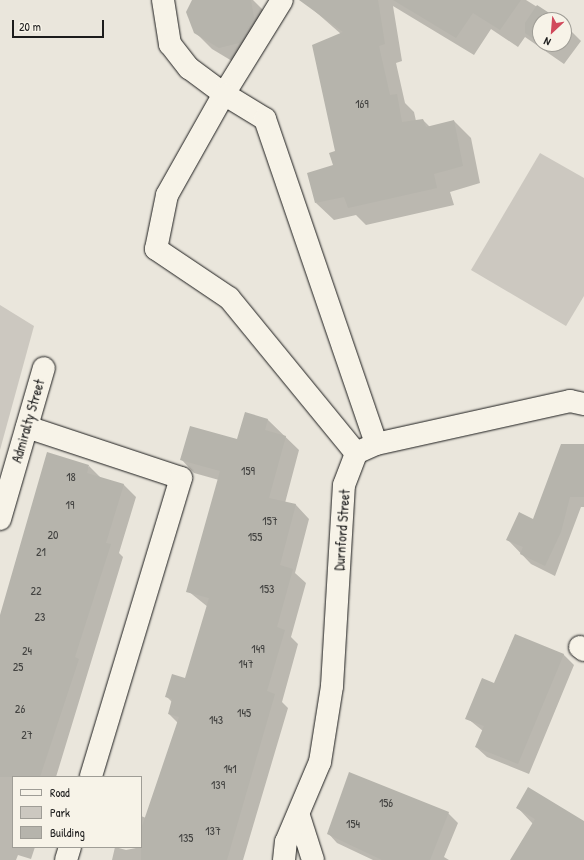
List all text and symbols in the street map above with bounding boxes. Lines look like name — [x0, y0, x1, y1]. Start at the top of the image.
scale bar — [14, 12, 106, 38]
north arrow — [532, 12, 572, 52]
text: 20 m — [19, 18, 41, 35]
text: N — [541, 34, 553, 49]
house number: 169 — [355, 97, 369, 111]
street label: Admiralty Street — [8, 377, 48, 465]
house number: 159 — [241, 464, 255, 478]
house number: 18 — [66, 470, 76, 484]
street label: Durnford Street — [331, 489, 353, 571]
house number: 19 — [66, 498, 74, 512]
house number: 157 — [262, 514, 278, 528]
house number: 20 — [48, 528, 58, 542]
house number: 155 — [248, 530, 262, 544]
house number: 21 — [36, 545, 46, 559]
house number: 153 — [260, 582, 274, 596]
house number: 22 — [30, 584, 42, 598]
house number: 23 — [35, 610, 45, 624]
house number: 149 — [251, 642, 265, 656]
house number: 24 — [22, 644, 32, 658]
house number: 147 — [239, 657, 253, 671]
house number: 25 — [13, 660, 23, 674]
house number: 26 — [15, 702, 25, 716]
house number: 145 — [237, 706, 251, 720]
house number: 143 — [209, 713, 223, 727]
house number: 27 — [21, 728, 33, 742]
house number: 141 — [223, 762, 237, 776]
legend — [12, 776, 142, 848]
house number: 139 — [211, 778, 225, 792]
text: Road — [50, 784, 70, 801]
house number: 156 — [379, 796, 393, 810]
text: Park — [50, 804, 70, 821]
house number: 154 — [346, 817, 360, 831]
text: Building — [50, 824, 85, 841]
house number: 137 — [205, 824, 221, 838]
house number: 135 — [179, 831, 193, 845]

